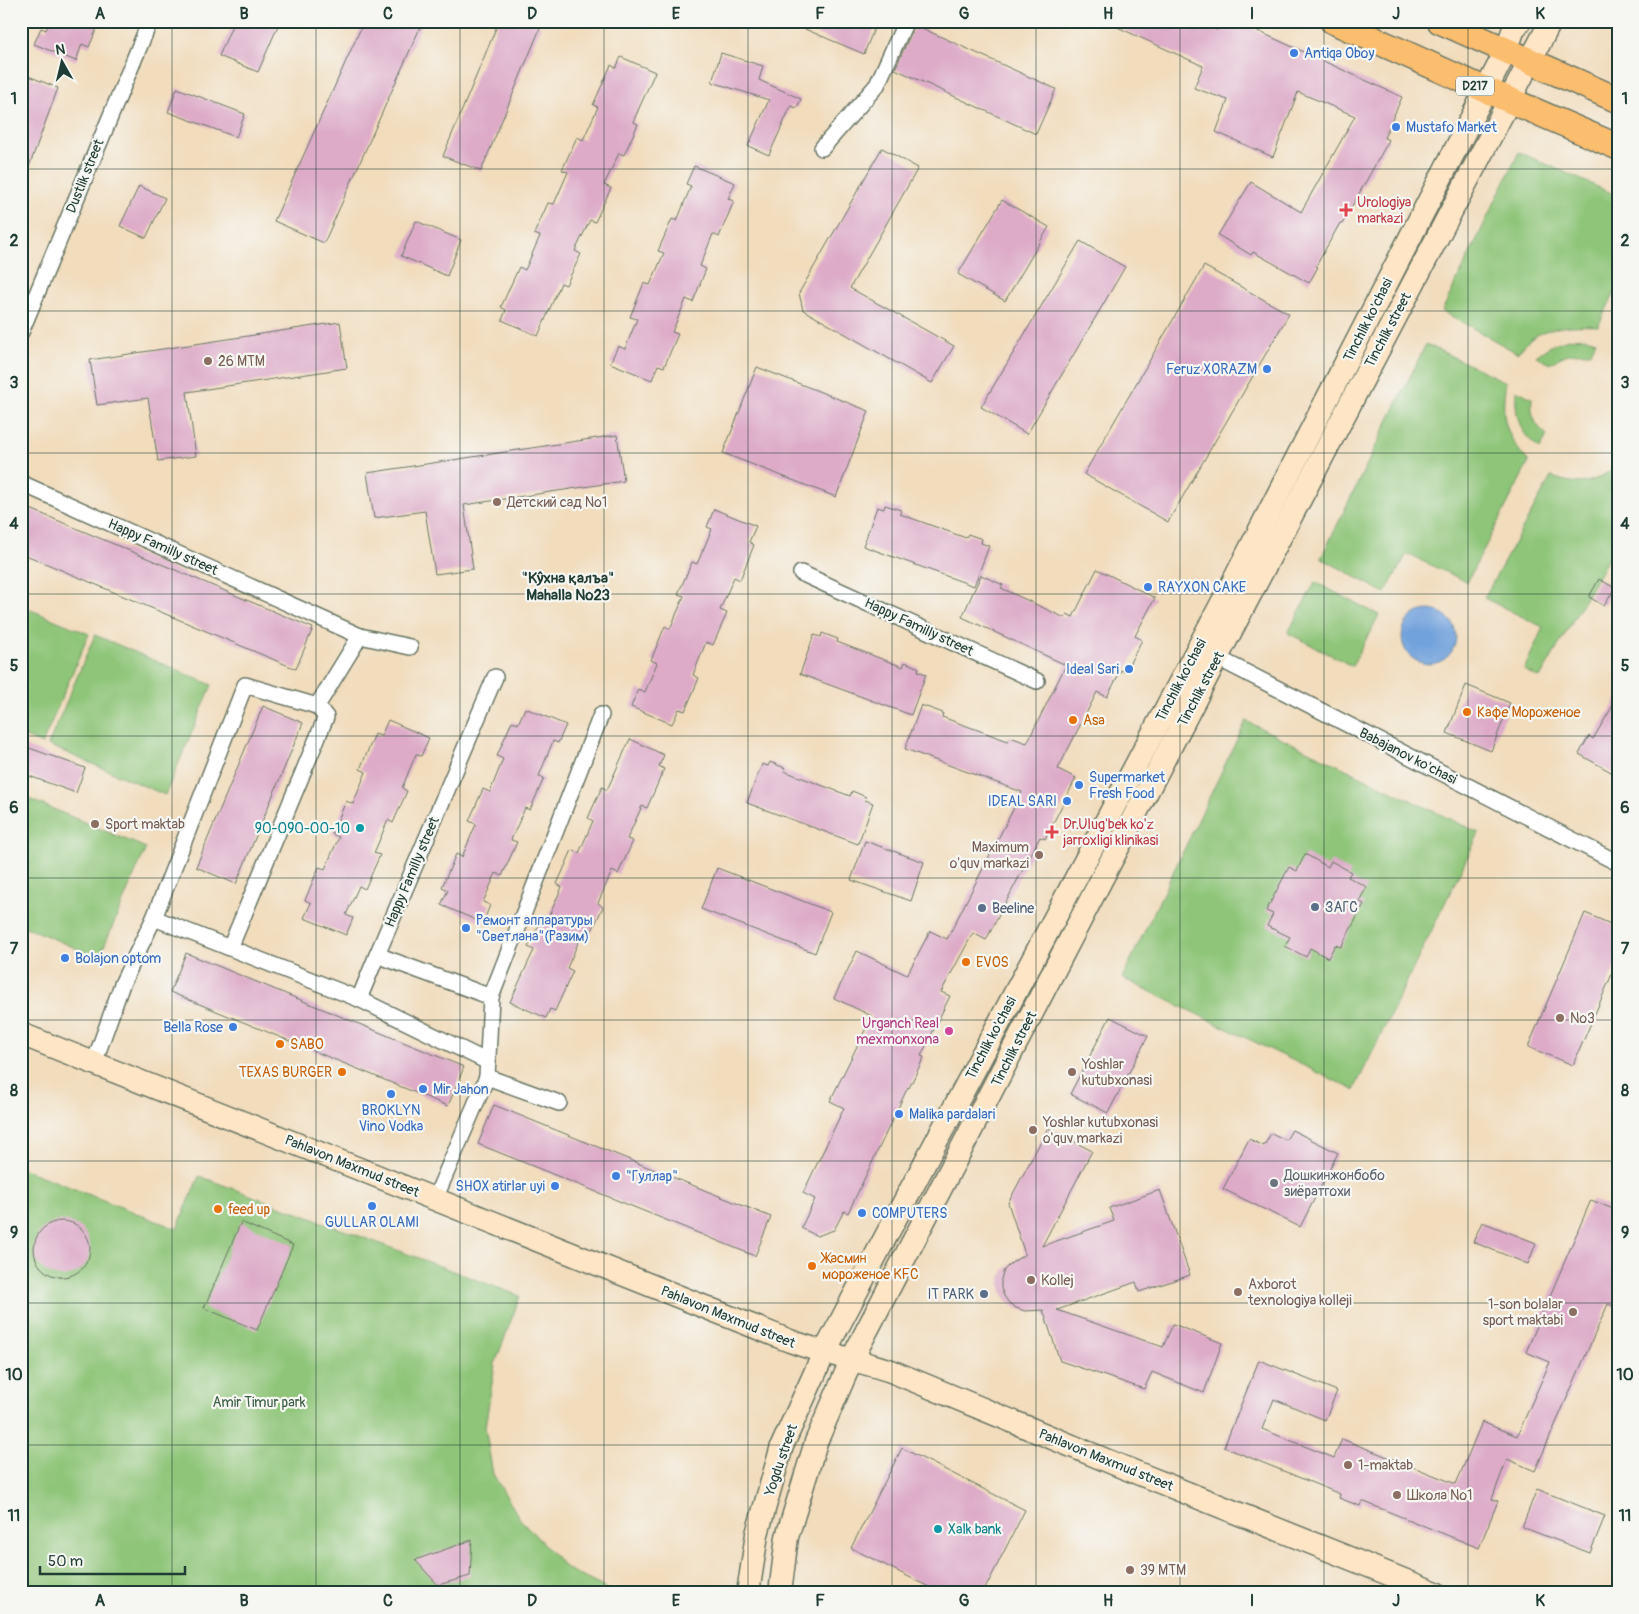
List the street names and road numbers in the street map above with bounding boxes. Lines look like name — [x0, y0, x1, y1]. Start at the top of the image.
road number: D217 — [1456, 76, 1494, 95]
street label: Dustlik street — [62, 136, 108, 215]
street label: Tinchlik ko'chasi — [1340, 275, 1397, 365]
street label: Tinchlik street — [1361, 289, 1415, 370]
street label: Happy Familly street — [105, 515, 221, 579]
street label: Happy Familly street — [862, 594, 977, 660]
street label: Tinchlik ko'chasi — [1152, 635, 1210, 724]
street label: Tinchlik street — [1174, 648, 1228, 729]
street label: Babajanov ko'chasi — [1356, 724, 1460, 788]
street label: Happy Familly street — [381, 814, 443, 930]
street label: Tinchlik ko'chasi — [962, 993, 1020, 1082]
street label: Tinchlik street — [988, 1008, 1040, 1090]
street label: Pahlavon Maxmud street — [282, 1131, 422, 1201]
street label: Pahlavon Maxmud street — [658, 1282, 798, 1352]
street label: Yogdu street — [761, 1422, 801, 1499]
street label: Pahlavon Maxmud street — [1036, 1425, 1176, 1495]

